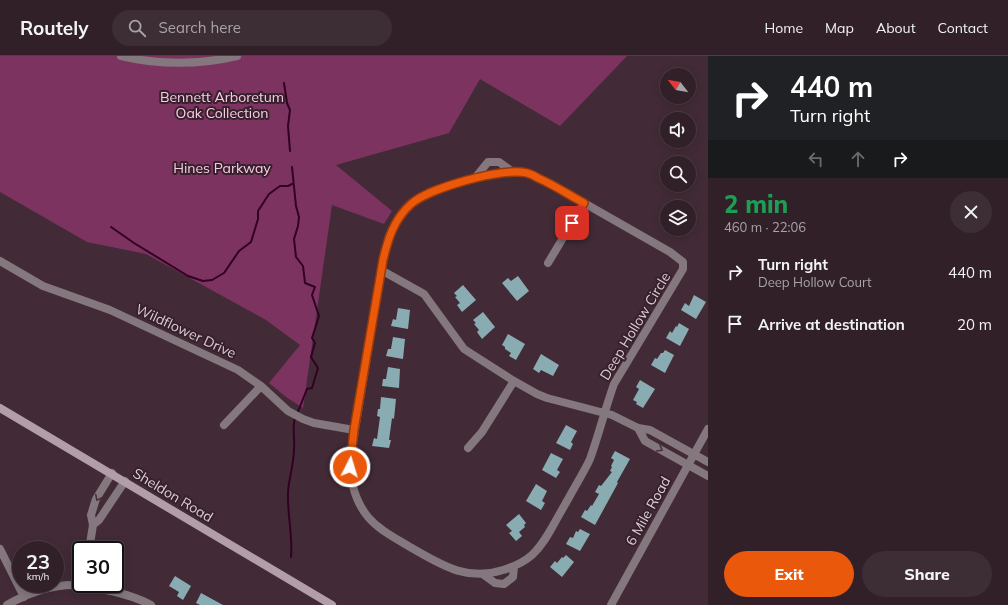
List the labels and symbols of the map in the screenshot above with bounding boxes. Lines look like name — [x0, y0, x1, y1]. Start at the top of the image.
north arrow — [660, 68, 696, 104]
park label: Bennett Arboretum Oak Collection — [160, 88, 284, 122]
park label: Hines Parkway — [173, 159, 271, 177]
pin — [555, 206, 589, 240]
street label: Deep Hollow Circle — [596, 269, 674, 383]
street label: Wildflower Drive — [133, 300, 239, 362]
one-way arrow — [656, 445, 663, 452]
position arrow — [329, 446, 371, 488]
street label: Sheldon Road — [130, 464, 216, 526]
street label: 6 Mile Road — [622, 473, 674, 549]
one-way arrow — [95, 494, 103, 501]
speed limit sign: 30 — [72, 541, 124, 593]

